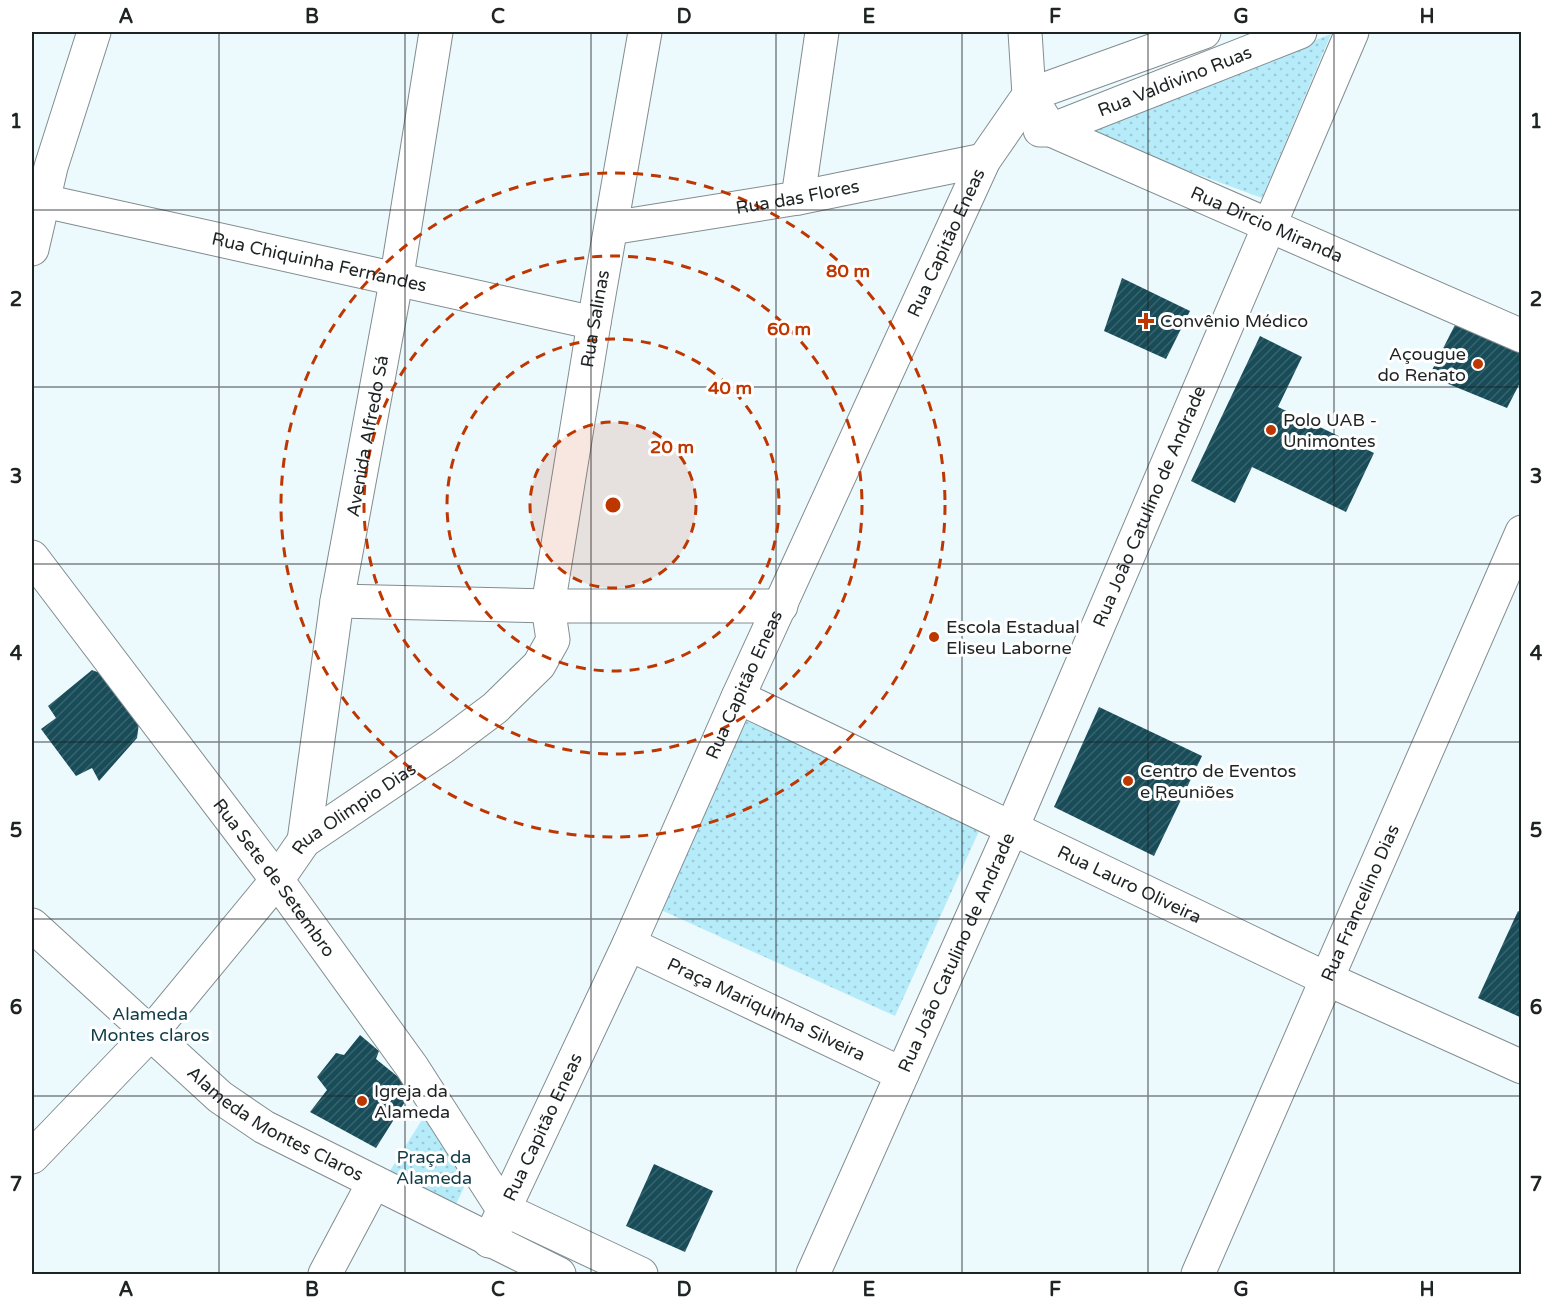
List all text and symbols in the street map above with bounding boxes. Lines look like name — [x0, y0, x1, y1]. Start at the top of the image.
text: A — [119, 5, 134, 29]
text: B — [305, 5, 319, 29]
text: C — [491, 5, 505, 29]
text: D — [676, 5, 692, 29]
text: E — [863, 5, 876, 29]
text: F — [1049, 5, 1061, 29]
text: G — [1233, 5, 1249, 29]
text: H — [1419, 5, 1435, 29]
street label: Rua Valdivino Ruas — [1095, 41, 1255, 122]
text: 1 — [10, 110, 22, 134]
text: 1 — [1530, 110, 1542, 134]
street label: Rua Capitão Eneas — [903, 165, 990, 321]
street label: Rua das Flores — [734, 175, 861, 219]
street label: Rua Dircio Miranda — [1187, 181, 1346, 267]
street label: Rua Chiquinha Fernandes — [210, 228, 429, 297]
text: 80 m — [826, 260, 870, 282]
street label: Rua Salinas — [576, 268, 614, 369]
text: 2 — [10, 288, 22, 312]
text: 2 — [1530, 288, 1542, 312]
place label: Convênio Médico — [1160, 310, 1308, 332]
marker: Convênio Médico — [1137, 312, 1155, 330]
text: 60 m — [767, 318, 811, 340]
place label: Açougue do Renato — [1377, 343, 1466, 386]
street label: Avenida Alfredo Sá — [342, 354, 393, 519]
marker: Açougue do Renato — [1471, 357, 1485, 371]
text: 40 m — [708, 377, 752, 399]
street label: Rua João Catulino de Andrade — [1088, 383, 1210, 630]
place label: Polo UAB - Unimontes — [1283, 409, 1377, 452]
marker: Polo UAB - Unimontes — [1264, 423, 1278, 437]
text: 20 m — [650, 436, 694, 458]
text: 3 — [10, 465, 22, 489]
text: 3 — [1530, 465, 1542, 489]
centre of rings — [603, 495, 623, 515]
street label: Rua Capitão Eneas — [701, 607, 787, 763]
place label: Escola Estadual Eliseu Laborne — [946, 616, 1080, 659]
marker: Escola Estadual Eliseu Laborne — [927, 630, 941, 644]
text: 4 — [10, 642, 23, 666]
text: 4 — [1530, 642, 1543, 666]
street label: Rua Olimpio Dias — [287, 757, 420, 859]
place label: Centro de Eventos e Reuniões — [1140, 760, 1296, 803]
marker: Centro de Eventos e Reuniões — [1121, 774, 1135, 788]
street label: Rua Sete de Setembro — [208, 794, 340, 961]
text: 5 — [10, 819, 22, 843]
text: 5 — [1530, 819, 1542, 843]
street label: Rua Francelino Dias — [1316, 821, 1404, 985]
street label: Rua João Catulino de Andrade — [893, 829, 1019, 1076]
street label: Rua Lauro Oliveira — [1054, 841, 1205, 928]
street label: Praça Mariquinha Silveira — [664, 953, 869, 1066]
text: 6 — [10, 996, 22, 1020]
text: 6 — [1530, 996, 1542, 1020]
park label: Alameda Montes claros — [90, 1003, 210, 1046]
street label: Rua Capitão Eneas — [498, 1050, 587, 1205]
street label: Alameda Montes Claros — [183, 1062, 367, 1186]
place label: Igreja da Alameda — [374, 1080, 450, 1123]
marker: Igreja da Alameda — [355, 1094, 369, 1108]
park label: Praça da Alameda — [396, 1146, 472, 1189]
text: 7 — [10, 1173, 22, 1197]
text: 7 — [1530, 1173, 1542, 1197]
text: A — [119, 1278, 134, 1302]
text: B — [305, 1278, 319, 1302]
text: C — [491, 1278, 505, 1302]
text: D — [676, 1278, 692, 1302]
text: E — [863, 1278, 876, 1302]
text: F — [1049, 1278, 1061, 1302]
text: G — [1233, 1278, 1249, 1302]
text: H — [1419, 1278, 1435, 1302]

